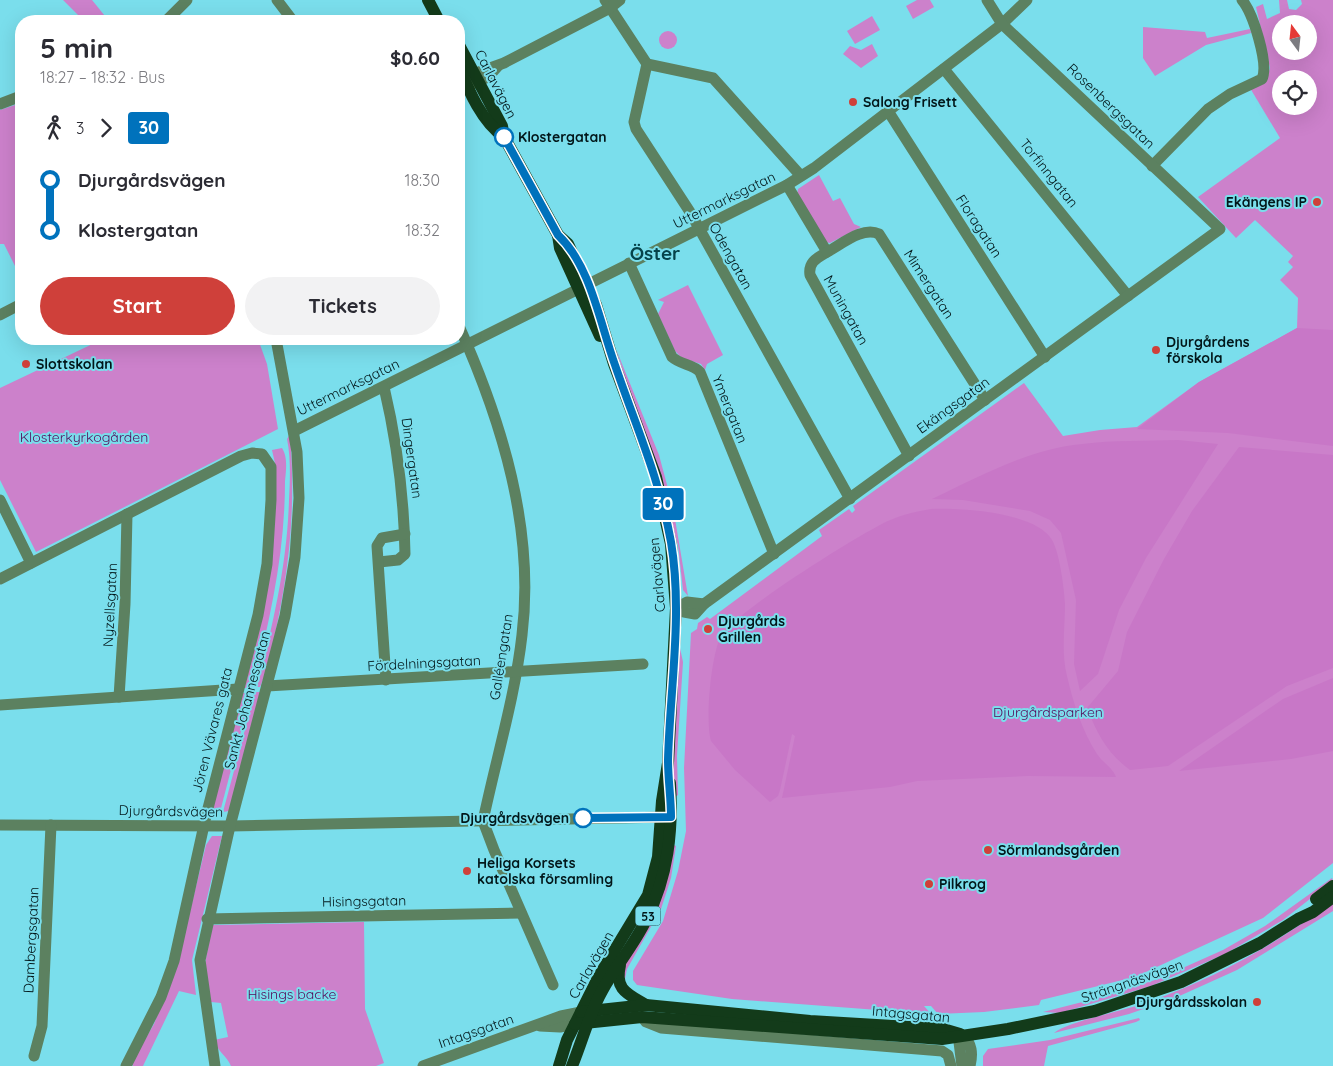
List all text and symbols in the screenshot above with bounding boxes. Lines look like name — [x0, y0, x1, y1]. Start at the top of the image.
north arrow — [1272, 15, 1318, 60]
map controls — [1272, 15, 1317, 115]
text: 5 min — [40, 30, 113, 65]
text: $0.60 — [390, 46, 440, 70]
street label: Carlavägen — [471, 47, 521, 121]
street label: Rosenbergsgatan — [1063, 59, 1159, 153]
text: 18:27 – 18:32 · Bus — [40, 67, 165, 87]
button: locate — [1272, 70, 1317, 115]
place label: Salong Frisett — [863, 93, 958, 111]
marker: Salong Frisett — [847, 96, 859, 108]
icon: walk — [40, 114, 68, 142]
icon: forward — [92, 114, 120, 142]
text: 30 — [138, 116, 159, 139]
text: 3 — [76, 118, 84, 138]
marker: Klostergatan — [494, 127, 514, 147]
place label: Klostergatan — [518, 128, 607, 146]
street label: Torfinngatan — [1016, 135, 1082, 211]
street label: Uttermarksgatan — [670, 167, 778, 233]
text: Djurgårdsvägen — [78, 168, 226, 192]
text: 18:30 — [405, 170, 440, 190]
street label: Floragatan — [952, 191, 1006, 261]
place label: Ekängens IP — [1226, 193, 1307, 211]
marker: Ekängens IP — [1311, 196, 1323, 208]
text: Klostergatan — [78, 218, 198, 242]
street label: Odengatan — [705, 219, 757, 293]
text: 18:32 — [405, 220, 440, 240]
district label: Öster — [630, 241, 680, 265]
street label: Mimergatan — [900, 246, 958, 322]
street label: Muningatan — [819, 272, 873, 348]
button: Start — [40, 277, 235, 335]
button: Tickets — [245, 277, 440, 335]
place label: Djurgårdens förskola — [1166, 333, 1250, 367]
marker: Djurgårdens förskola — [1150, 344, 1162, 356]
street label: Uttermarksgatan — [294, 354, 402, 420]
place label: Slottskolan — [36, 355, 113, 373]
marker: Slottskolan — [20, 358, 32, 370]
street label: Ymergatan — [708, 372, 752, 446]
street label: Ekängsgatan — [913, 373, 993, 437]
street label: Dingergatan — [397, 417, 427, 499]
park label: Klosterkyrkogården — [20, 428, 148, 446]
line badge: 30 — [640, 488, 686, 520]
text: 30 — [653, 492, 673, 515]
street label: Carlavägen — [645, 537, 669, 613]
street label: Nyzellsgatan — [99, 563, 121, 647]
place label: Djurgårds Grillen — [718, 612, 785, 646]
street label: Galléengatan — [485, 613, 517, 701]
marker: Djurgårds Grillen — [702, 623, 714, 635]
street label: Sankt Johannesgatan — [220, 629, 274, 771]
street label: Fördelningsgatan — [367, 651, 481, 675]
street label: Jören Vävares gata — [188, 666, 236, 794]
park label: Djurgårdsparken — [993, 703, 1103, 721]
street label: Djurgårdsvägen — [119, 801, 223, 821]
marker: Djurgårdsvägen — [573, 808, 593, 828]
place label: Djurgårdsvägen — [460, 809, 569, 827]
place label: Sörmlandsgården — [998, 841, 1119, 859]
marker: Sörmlandsgården — [982, 844, 994, 856]
place label: Heliga Korsets katolska församling — [477, 854, 613, 888]
marker: Heliga Korsets katolska församling — [461, 865, 473, 877]
place label: Pilkrog — [939, 875, 986, 893]
marker: Pilkrog — [923, 878, 935, 890]
street label: Dambergsgatan — [19, 886, 43, 994]
street label: Hisingsgatan — [322, 891, 406, 911]
road number: 53 — [636, 906, 660, 926]
street label: Carlavägen — [564, 928, 618, 1002]
street label: Strängnäsvägen — [1079, 955, 1185, 1007]
park label: Hisings backe — [247, 985, 337, 1003]
place label: Djurgårdsskolan — [1136, 993, 1247, 1011]
marker: Djurgårdsskolan — [1251, 996, 1263, 1008]
street label: Intagsgatan — [871, 1002, 951, 1026]
street label: Intagsgatan — [436, 1010, 516, 1052]

